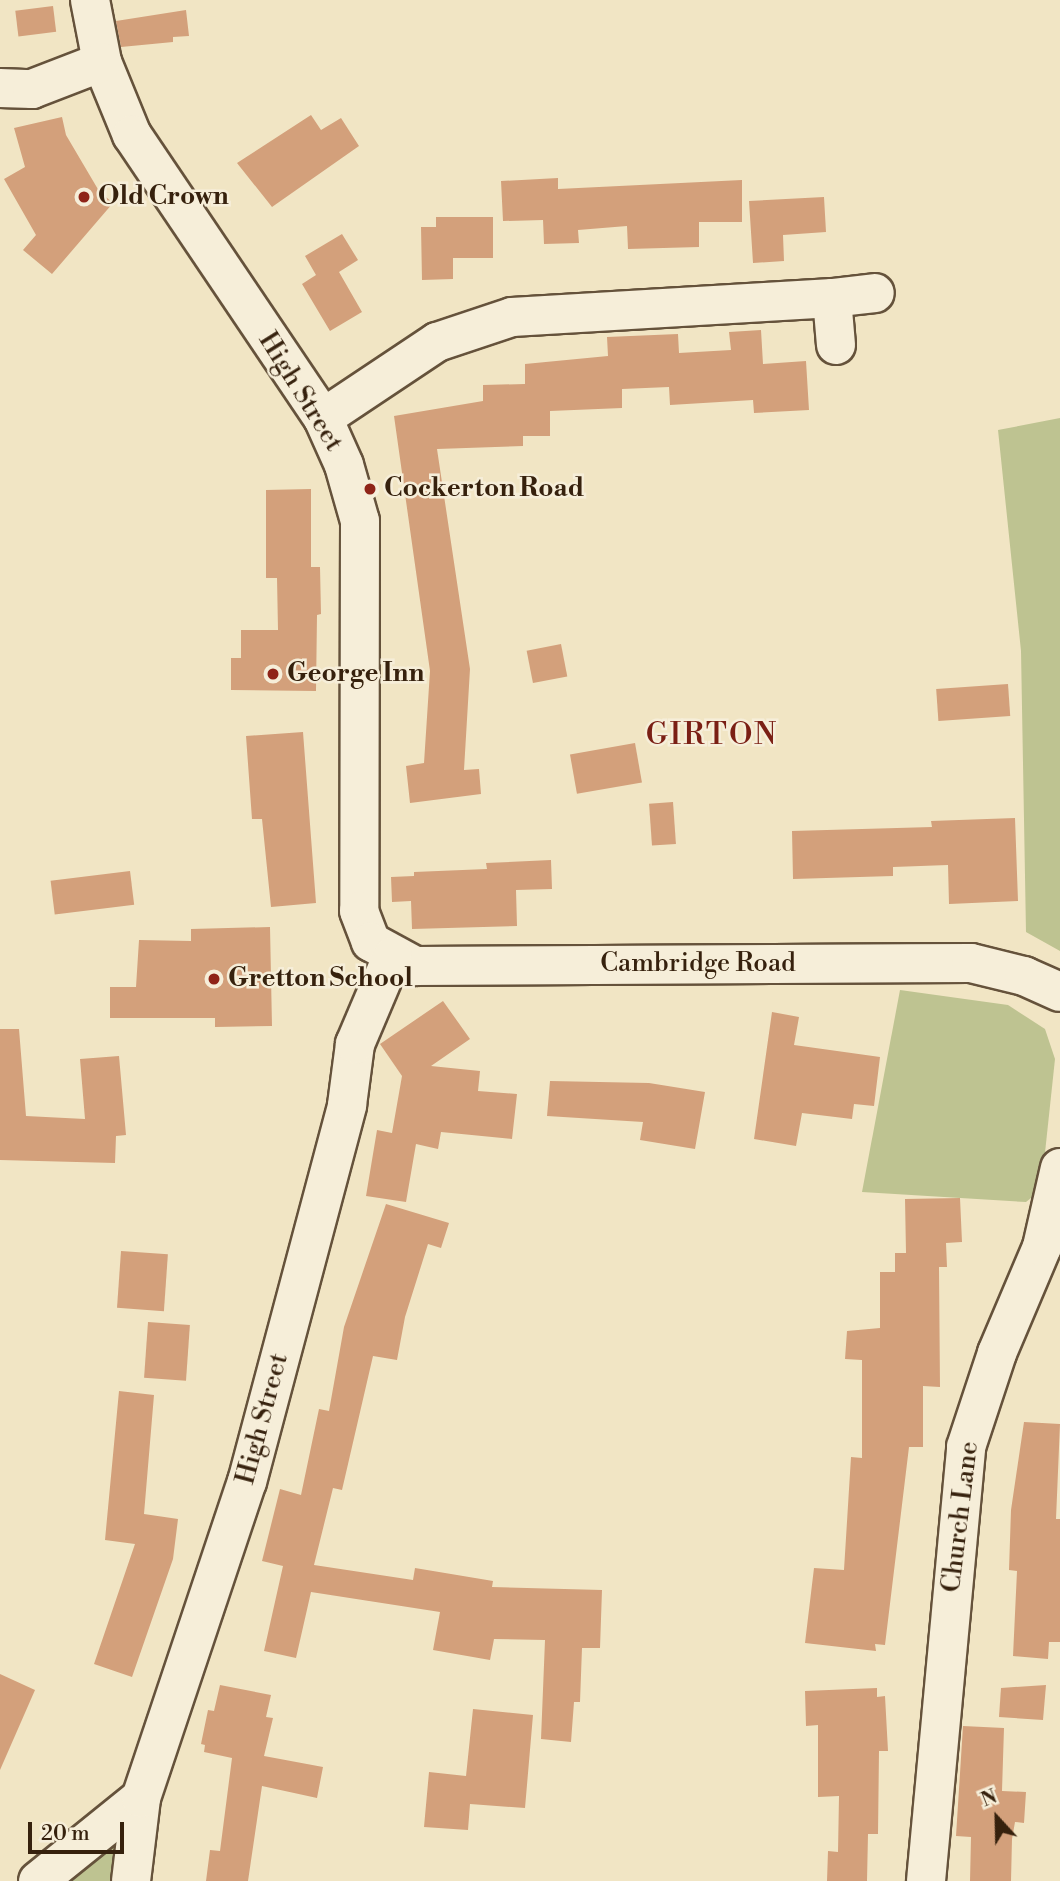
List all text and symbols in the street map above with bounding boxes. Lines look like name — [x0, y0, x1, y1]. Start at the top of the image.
place label: Old Crown — [98, 181, 229, 213]
marker: Old Crown — [76, 189, 92, 205]
street label: High Street — [251, 327, 349, 457]
place label: Cockerton Road — [384, 473, 584, 505]
marker: Cockerton Road — [362, 481, 378, 497]
place label: George Inn — [287, 658, 425, 690]
marker: George Inn — [265, 666, 281, 682]
district label: GIRTON — [646, 717, 778, 753]
street label: Cambridge Road — [600, 948, 796, 980]
place label: Gretton School — [228, 963, 413, 995]
marker: Gretton School — [206, 971, 222, 987]
street label: High Street — [231, 1350, 295, 1488]
street label: Church Lane — [936, 1440, 986, 1594]
north arrow — [962, 1783, 1032, 1853]
text: N — [978, 1785, 1001, 1812]
scale bar — [32, 1808, 128, 1852]
text: 20 m — [41, 1821, 90, 1847]

